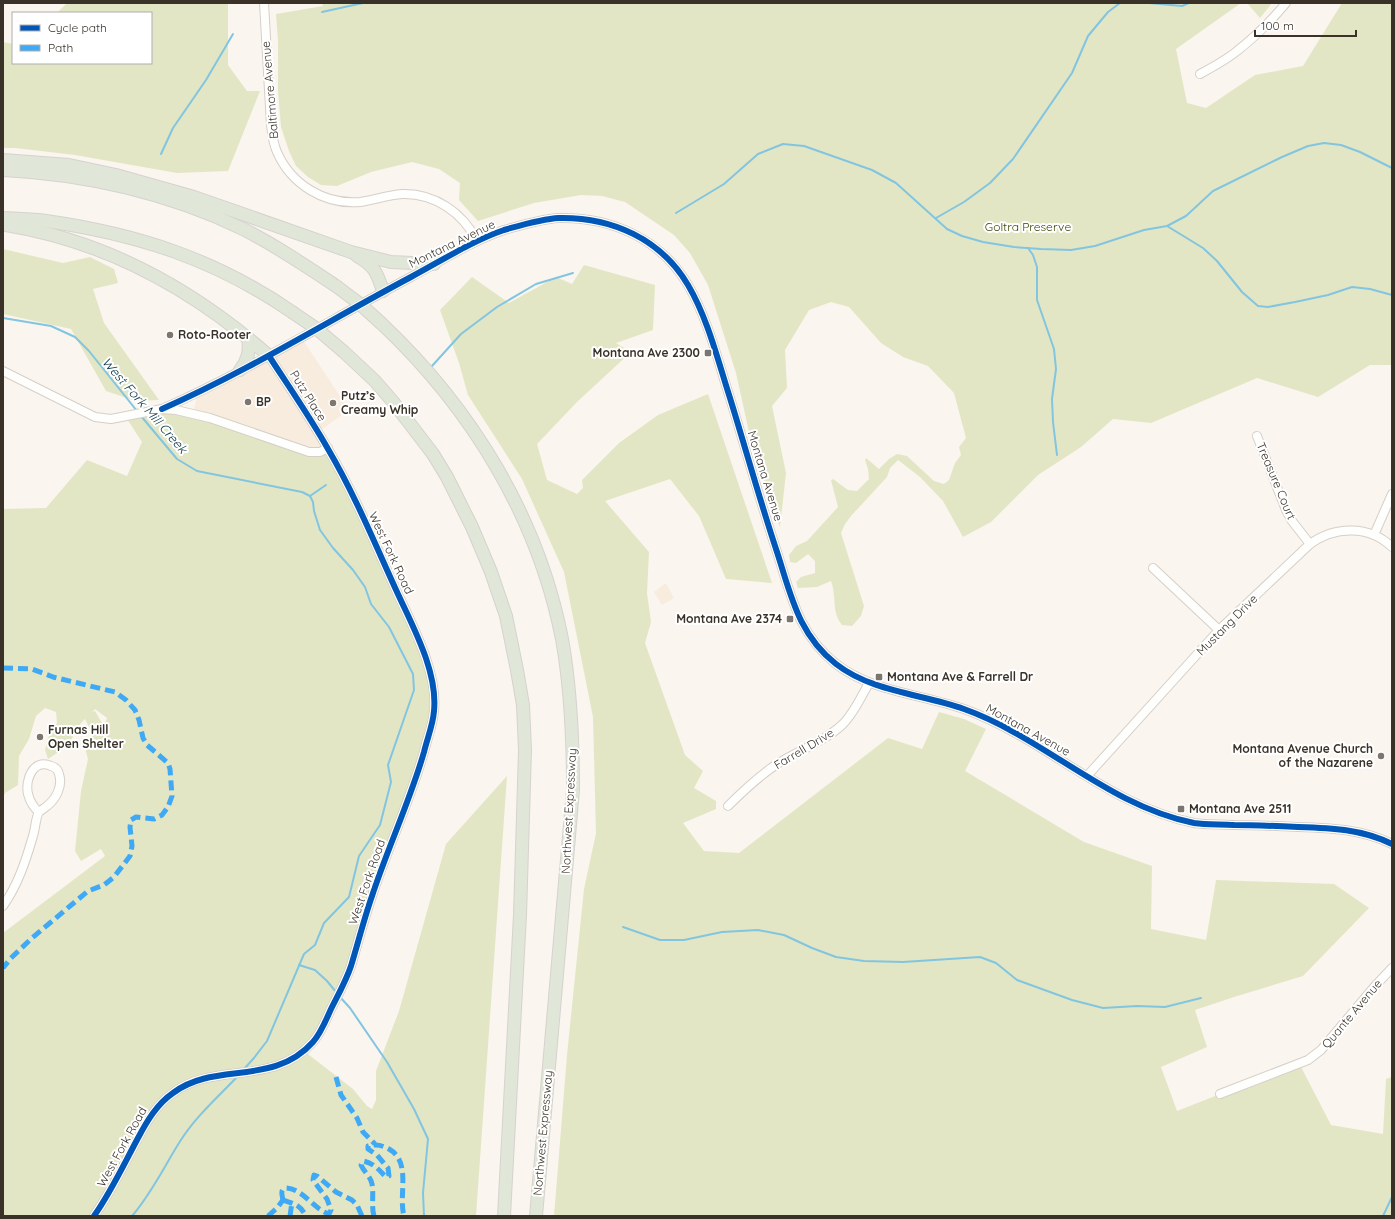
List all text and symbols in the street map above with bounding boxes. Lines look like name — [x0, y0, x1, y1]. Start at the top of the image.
legend — [12, 12, 152, 64]
scale bar — [1255, 12, 1356, 38]
text: 100 m — [1261, 18, 1294, 33]
text: Cycle path — [48, 20, 107, 35]
text: Path — [48, 40, 73, 55]
street label: Baltimore Avenue — [258, 40, 281, 140]
street label: Montana Avenue — [406, 216, 497, 271]
park label: Goltra Preserve — [985, 219, 1071, 234]
place label: Roto-Rooter — [178, 327, 251, 342]
marker: Roto-Rooter — [165, 330, 175, 340]
place label: Montana Ave 2300 — [593, 345, 700, 360]
marker: Montana Ave 2300 — [703, 348, 713, 358]
water label: West Fork Mill Creek — [99, 354, 192, 457]
street label: Putz Place — [287, 368, 330, 424]
place label: Putz’s Creamy Whip — [341, 388, 419, 417]
place label: BP — [256, 394, 271, 409]
marker: BP — [243, 397, 253, 407]
marker: Putz’s Creamy Whip — [328, 398, 338, 408]
street label: Montana Avenue — [745, 429, 786, 523]
street label: Treasure Court — [1253, 440, 1299, 522]
street label: West Fork Road — [366, 509, 417, 596]
street label: Mustang Drive — [1193, 591, 1260, 658]
place label: Montana Ave 2374 — [676, 611, 782, 626]
marker: Montana Ave 2374 — [785, 614, 795, 624]
place label: Montana Ave & Farrell Dr — [887, 669, 1033, 684]
marker: Montana Ave & Farrell Dr — [874, 672, 884, 682]
street label: Montana Avenue — [984, 700, 1073, 759]
place label: Furnas Hill Open Shelter — [48, 722, 124, 751]
street label: Farrell Drive — [771, 725, 837, 772]
marker: Furnas Hill Open Shelter — [35, 732, 45, 742]
place label: Montana Avenue Church of the Nazarene — [1232, 741, 1373, 770]
street label: Northwest Expressway — [558, 748, 579, 874]
marker: Montana Avenue Church of the Nazarene — [1376, 751, 1386, 761]
place label: Montana Ave 2511 — [1189, 801, 1292, 816]
marker: Montana Ave 2511 — [1176, 804, 1186, 814]
street label: West Fork Road — [345, 837, 388, 926]
street label: Quante Avenue — [1318, 976, 1385, 1051]
street label: Northwest Expressway — [530, 1070, 555, 1196]
street label: West Fork Road — [93, 1104, 150, 1189]

